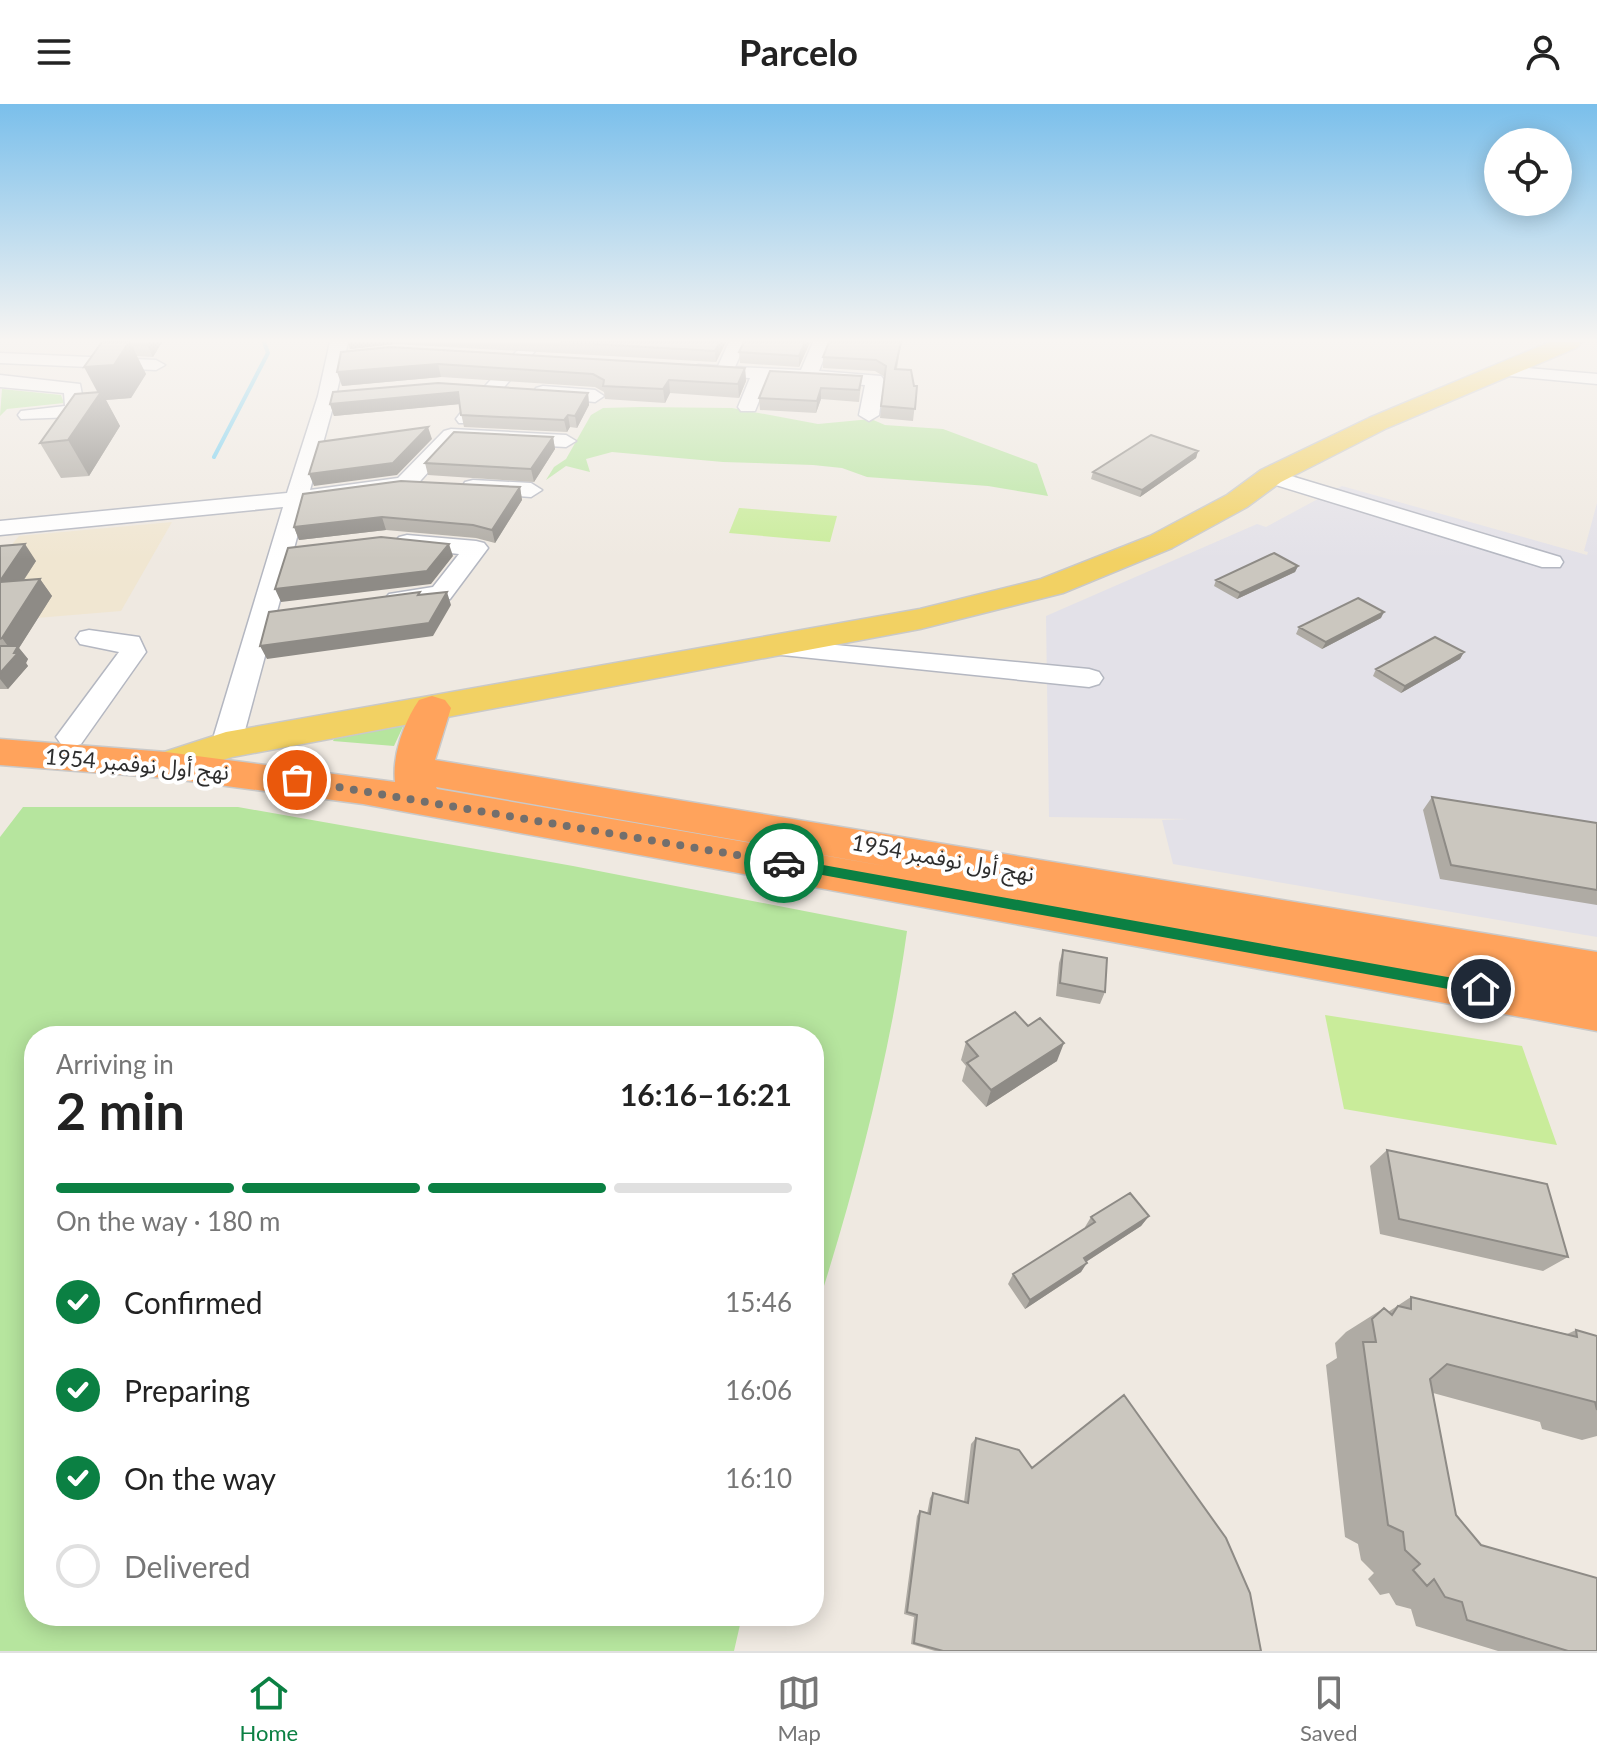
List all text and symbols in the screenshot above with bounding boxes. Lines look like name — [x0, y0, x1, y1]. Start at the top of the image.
icon: menu — [32, 30, 76, 74]
text: Parcelo — [739, 30, 858, 74]
icon: person — [1521, 30, 1565, 74]
map controls — [1484, 128, 1572, 216]
button: locate — [1484, 128, 1572, 216]
street label: نهج أول نوفمبر 1954 — [44, 742, 230, 789]
pin — [263, 746, 331, 814]
icon: bag — [275, 758, 319, 802]
courier — [744, 823, 824, 903]
street label: نهج أول نوفمبر 1954 — [849, 828, 1036, 891]
icon: car — [762, 841, 806, 885]
pin — [1447, 955, 1515, 1023]
icon: home — [1459, 967, 1503, 1011]
text: Arriving in — [56, 1048, 174, 1080]
text: 16:16–16:21 — [620, 1076, 792, 1112]
text: 2 min — [56, 1079, 185, 1141]
text: On the way · 180 m — [56, 1205, 280, 1237]
icon: check — [56, 1280, 100, 1324]
text: Confirmed — [124, 1284, 263, 1320]
text: 15:46 — [725, 1286, 792, 1318]
icon: check — [56, 1368, 100, 1412]
text: Preparing — [124, 1372, 250, 1408]
text: 16:06 — [725, 1374, 792, 1406]
icon: check — [56, 1456, 100, 1500]
text: On the way — [124, 1460, 276, 1496]
text: 16:10 — [725, 1462, 792, 1494]
text: Delivered — [124, 1548, 251, 1584]
tab: Home — [239, 1671, 298, 1746]
tab: Map — [777, 1671, 821, 1746]
tab: Saved — [1300, 1671, 1357, 1746]

